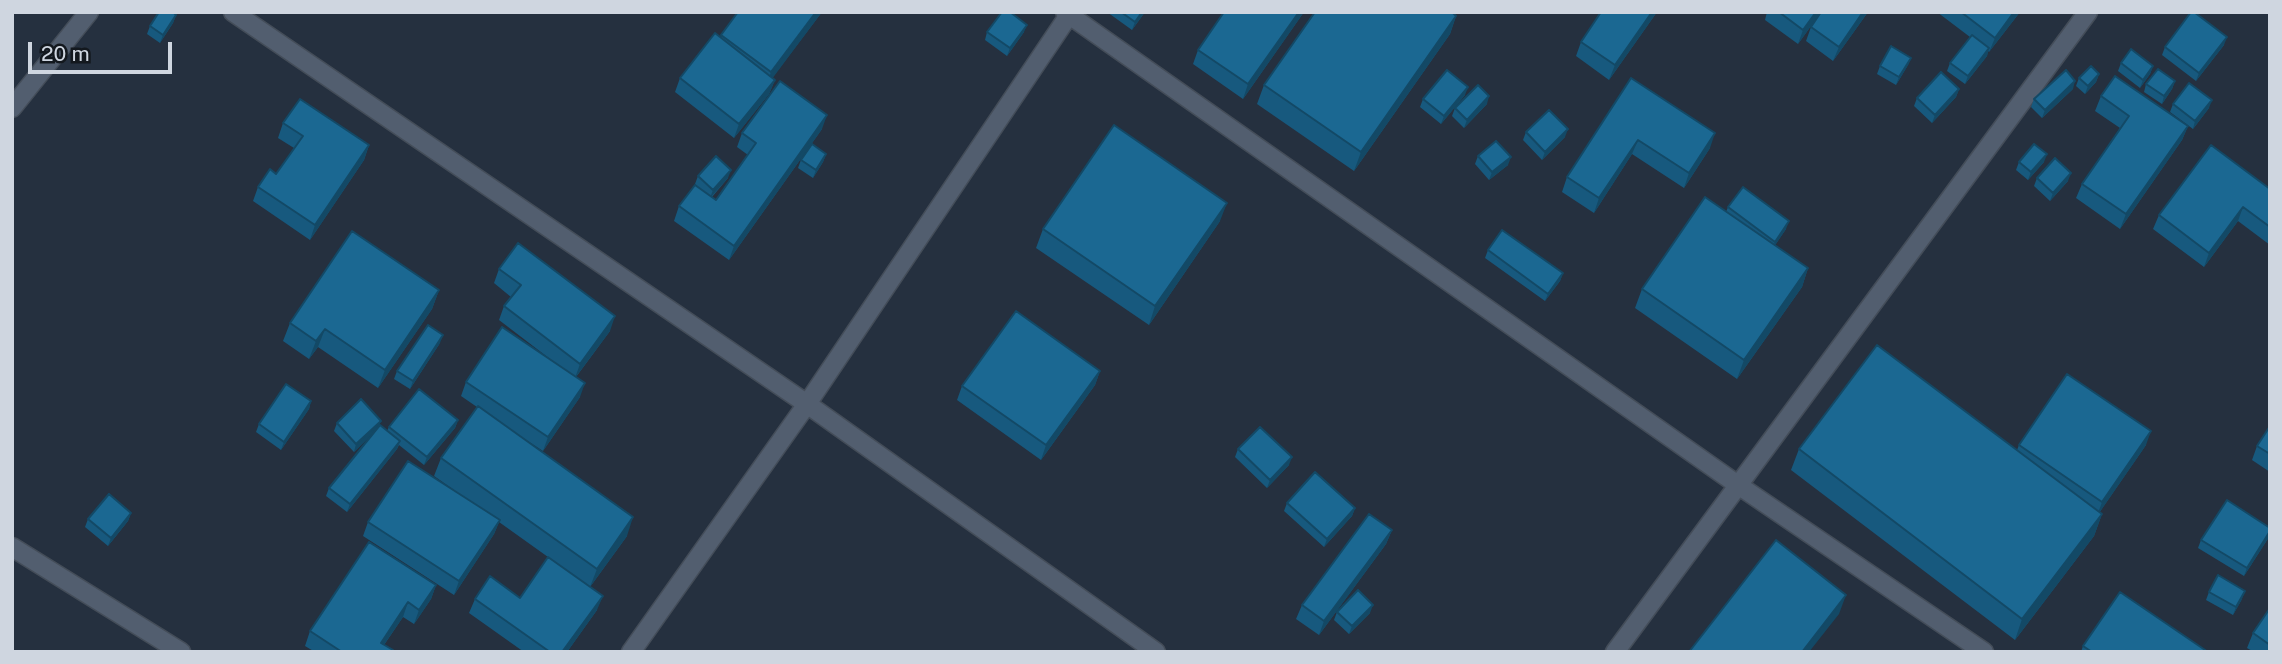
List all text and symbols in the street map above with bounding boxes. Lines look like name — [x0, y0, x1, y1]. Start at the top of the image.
scale bar — [32, 28, 175, 72]
text: 20 m — [41, 41, 90, 66]

